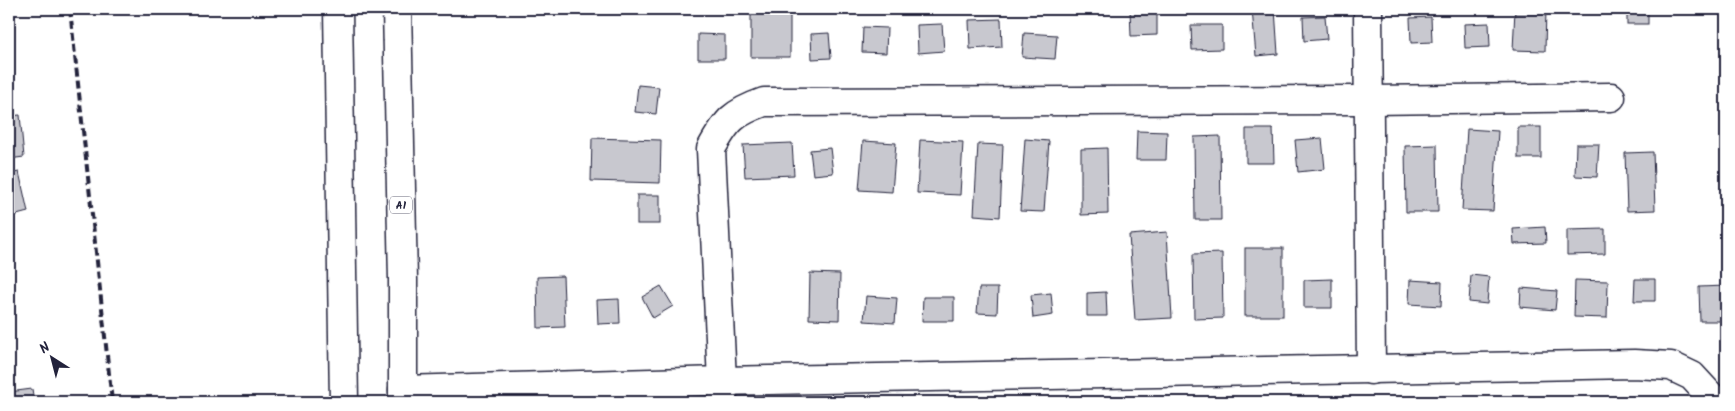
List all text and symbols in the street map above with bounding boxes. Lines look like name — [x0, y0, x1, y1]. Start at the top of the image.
road number: A1 — [390, 196, 412, 214]
north arrow — [28, 334, 78, 384]
text: N — [35, 337, 55, 360]

